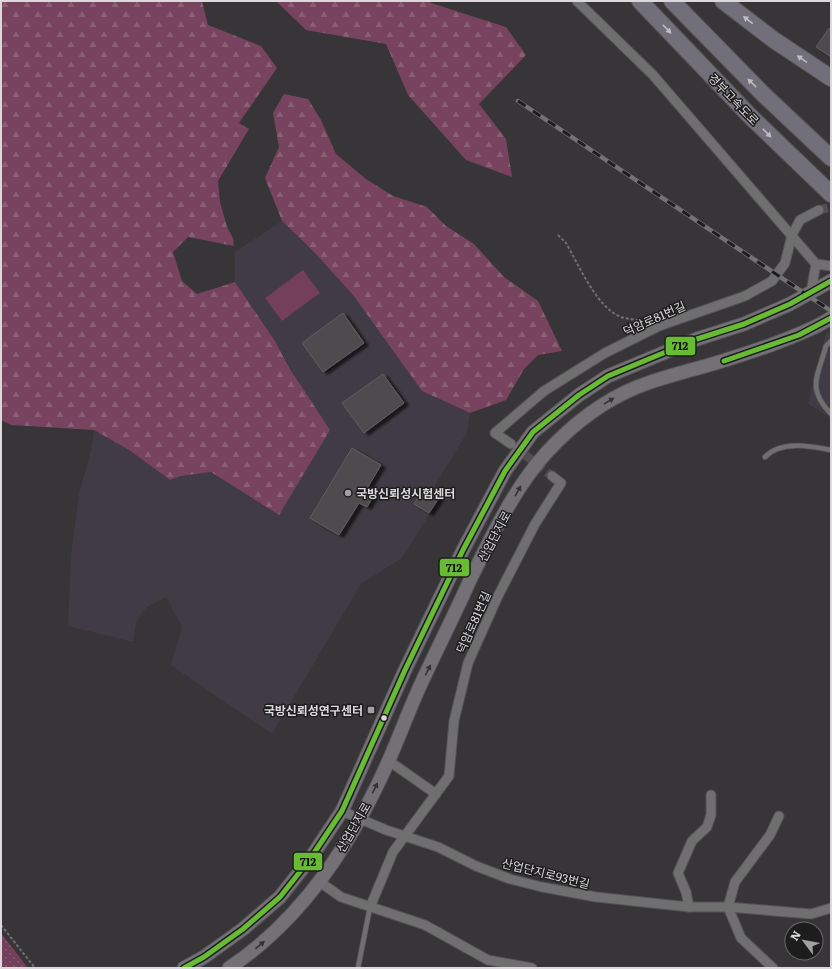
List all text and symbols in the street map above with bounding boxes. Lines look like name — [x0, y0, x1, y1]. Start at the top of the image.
one-way arrow — [743, 16, 754, 25]
one-way arrow — [662, 24, 672, 34]
one-way arrow — [797, 55, 807, 63]
street label: 경부고속도로 — [705, 69, 763, 129]
one-way arrow — [747, 78, 757, 88]
one-way arrow — [762, 128, 772, 138]
street label: 덕암로81번길 — [620, 296, 688, 340]
line badge: 712 — [665, 336, 696, 356]
text: 712 — [672, 337, 688, 353]
one-way arrow — [604, 397, 614, 405]
place label: 국방신뢰성시험센터 — [356, 484, 455, 502]
one-way arrow — [514, 485, 521, 497]
marker: 국방신뢰성시험센터 — [343, 488, 353, 498]
street label: 산업단지로 — [473, 507, 515, 565]
line badge: 712 — [439, 558, 470, 577]
text: 712 — [446, 559, 462, 575]
street label: 덕암로81번길 — [451, 588, 495, 656]
one-way arrow — [425, 664, 431, 675]
place label: 국방신뢰성연구센터 — [264, 701, 363, 719]
marker: 국방신뢰성연구센터 — [366, 705, 376, 715]
unlabelled marker — [379, 713, 389, 723]
one-way arrow — [372, 783, 378, 794]
street label: 산업단지로 — [331, 799, 375, 855]
line badge: 712 — [293, 852, 323, 871]
text: 712 — [300, 853, 316, 869]
street label: 산업단지로93번길 — [500, 853, 592, 893]
north arrow — [784, 921, 824, 961]
text: N — [785, 927, 804, 943]
one-way arrow — [255, 941, 265, 950]

